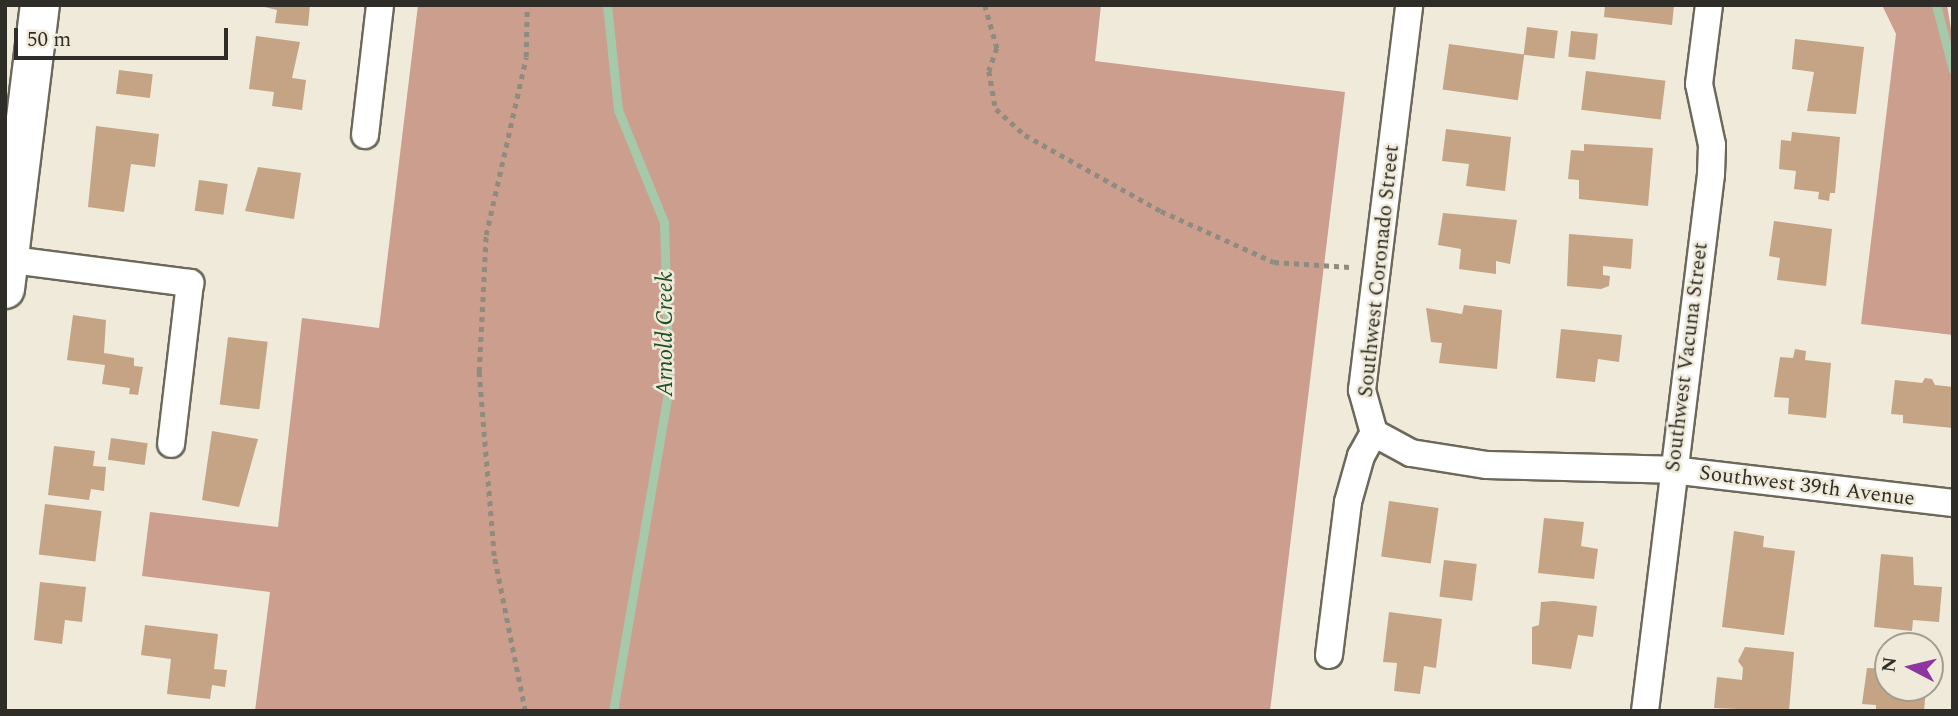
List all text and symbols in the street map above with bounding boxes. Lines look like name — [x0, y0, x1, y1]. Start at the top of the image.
scale bar — [18, 14, 231, 58]
text: 50 m — [27, 24, 71, 56]
street label: Southwest Coronado Street — [1353, 144, 1405, 398]
street label: Southwest Vacuna Street — [1660, 241, 1714, 473]
water label: Arnold Creek — [652, 272, 680, 396]
street label: Southwest 39th Avenue — [1698, 460, 1916, 512]
north arrow — [1874, 632, 1944, 702]
text: N — [1874, 655, 1905, 674]

